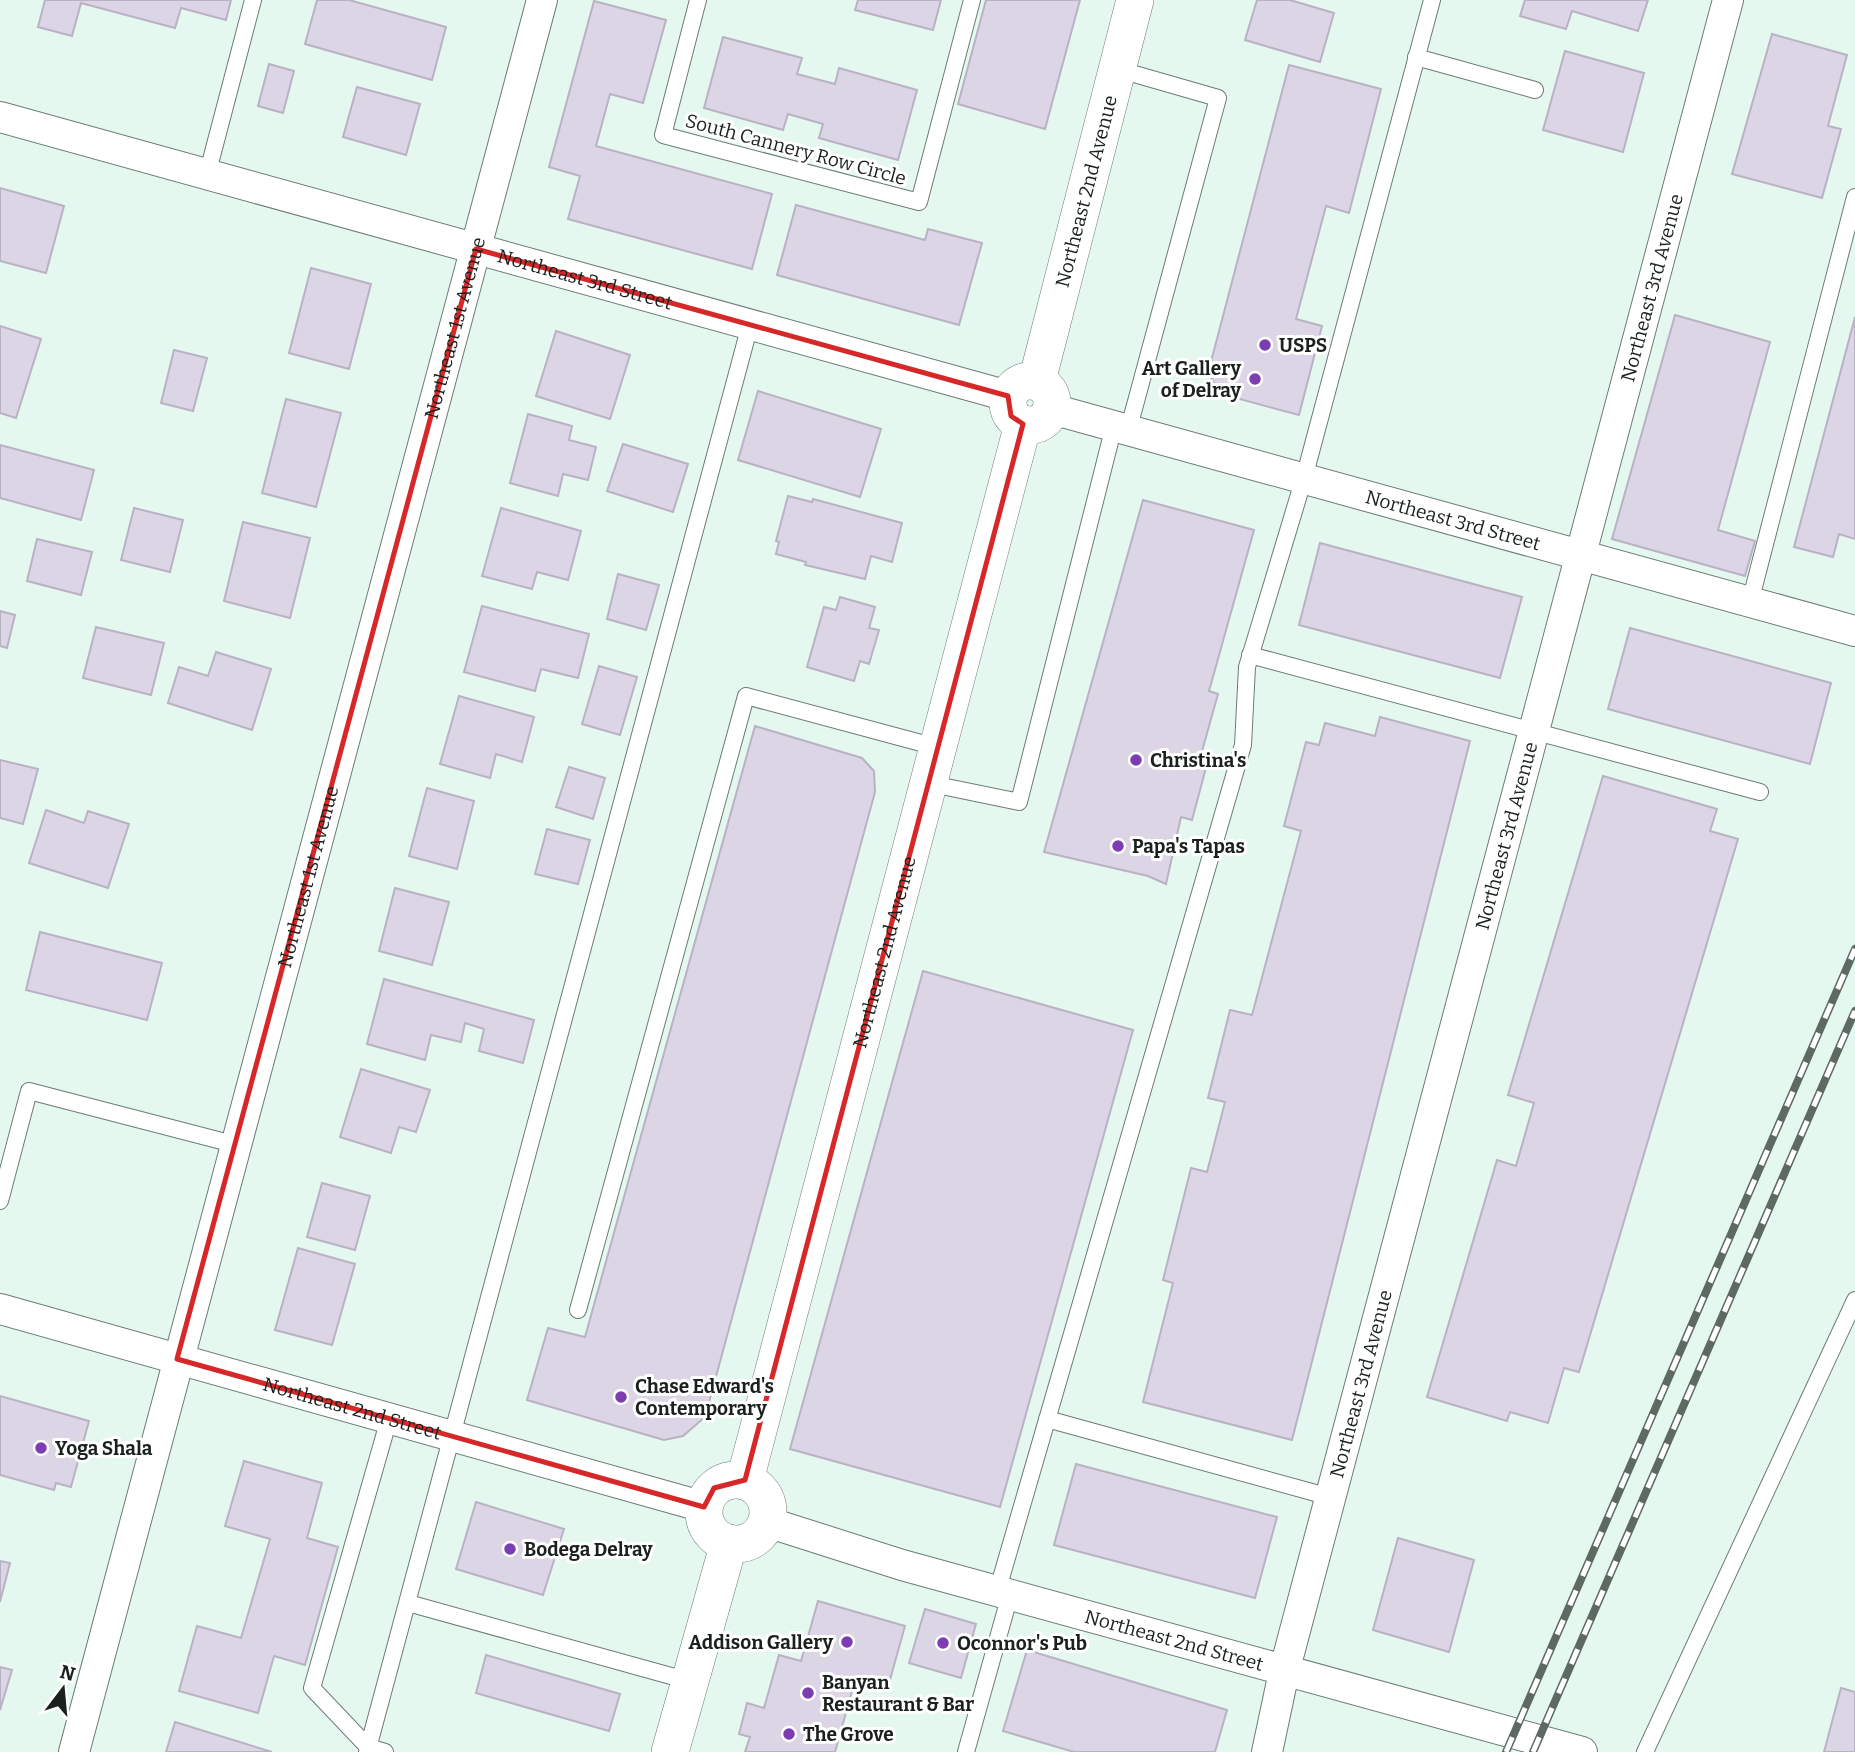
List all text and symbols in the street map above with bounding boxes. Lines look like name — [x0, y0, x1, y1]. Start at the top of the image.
street label: Northeast 2nd Avenue — [1051, 93, 1122, 290]
street label: South Cannery Row Circle — [683, 109, 909, 190]
street label: Northeast 3rd Avenue — [1616, 191, 1688, 384]
street label: Northeast 1st Avenue — [420, 234, 490, 422]
street label: Northeast 3rd Street — [495, 244, 675, 315]
place label: USPS — [1279, 334, 1327, 357]
marker: USPS — [1257, 337, 1273, 353]
place label: Art Gallery of Delray — [1142, 357, 1241, 402]
marker: Art Gallery of Delray — [1247, 371, 1263, 387]
street label: Northeast 3rd Street — [1363, 485, 1543, 555]
street label: Northeast 3rd Avenue — [1471, 739, 1543, 932]
place label: Christina's — [1150, 749, 1246, 772]
marker: Christina's — [1128, 752, 1144, 768]
street label: Northeast 1st Avenue — [273, 783, 344, 970]
place label: Papa's Tapas — [1132, 835, 1245, 858]
marker: Papa's Tapas — [1110, 838, 1126, 854]
street label: Northeast 2nd Avenue — [848, 854, 921, 1051]
street label: Northeast 3rd Avenue — [1325, 1287, 1397, 1480]
street label: Northeast 2nd Street — [260, 1373, 444, 1445]
place label: Chase Edward's Contemporary — [635, 1375, 774, 1420]
marker: Chase Edward's Contemporary — [613, 1389, 629, 1405]
place label: Yoga Shala — [55, 1437, 153, 1460]
marker: Yoga Shala — [33, 1440, 49, 1456]
place label: Bodega Delray — [524, 1538, 653, 1561]
marker: Bodega Delray — [502, 1541, 518, 1557]
street label: Northeast 2nd Street — [1082, 1605, 1266, 1676]
place label: Addison Gallery — [689, 1631, 833, 1654]
place label: Oconnor's Pub — [957, 1632, 1087, 1655]
marker: Addison Gallery — [839, 1634, 855, 1650]
marker: Oconnor's Pub — [935, 1635, 951, 1651]
north arrow — [28, 1654, 98, 1724]
text: N — [57, 1660, 78, 1686]
place label: Banyan Restaurant & Bar — [822, 1671, 974, 1716]
marker: Banyan Restaurant & Bar — [800, 1685, 816, 1701]
place label: The Grove — [803, 1723, 894, 1746]
marker: The Grove — [781, 1726, 797, 1742]

